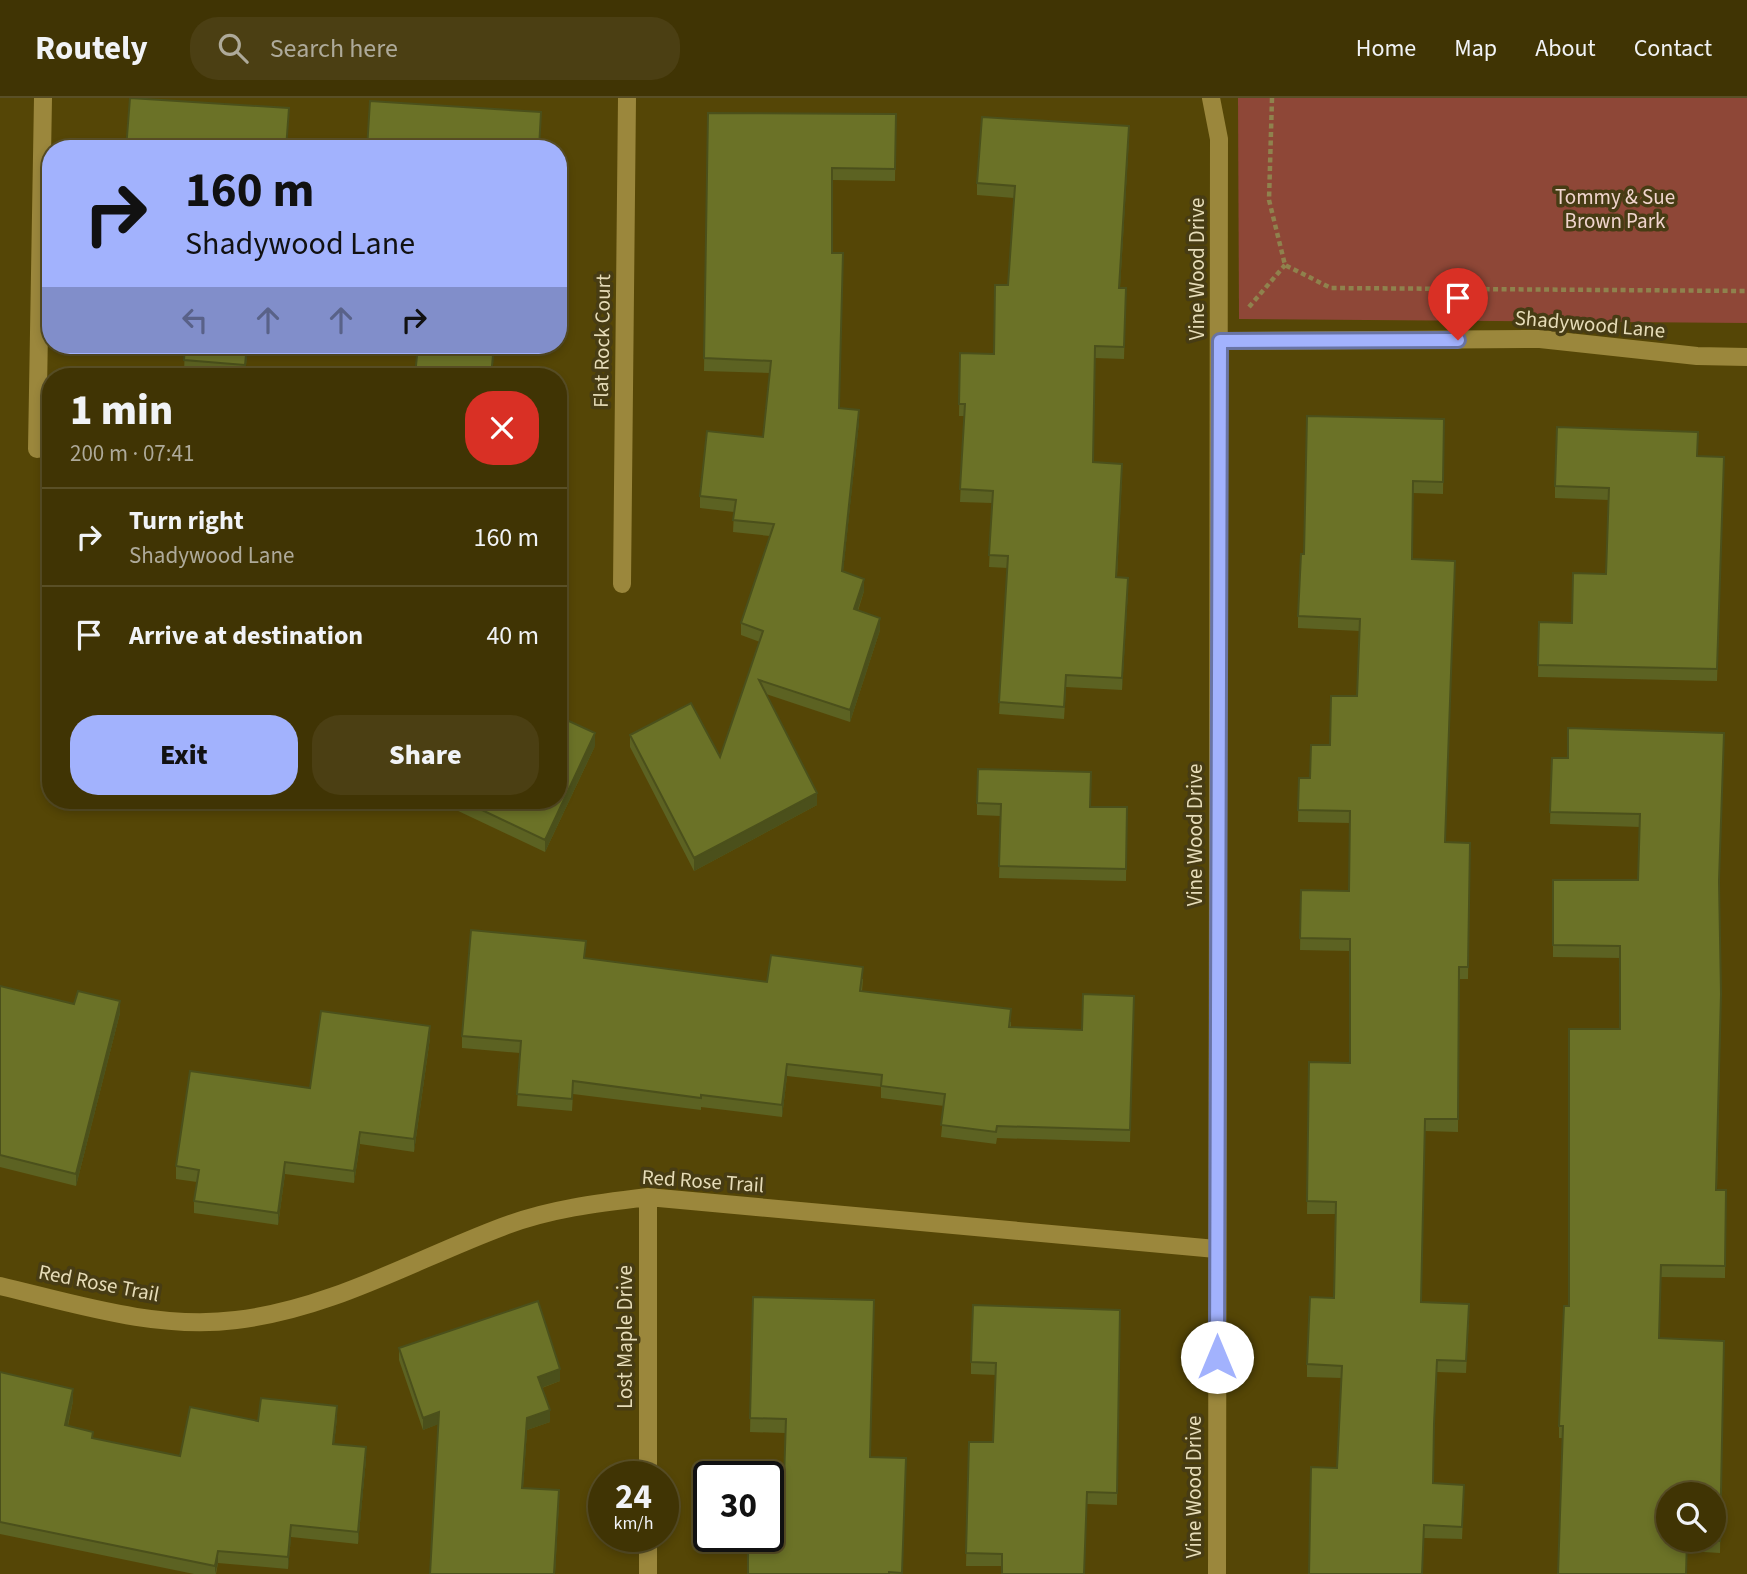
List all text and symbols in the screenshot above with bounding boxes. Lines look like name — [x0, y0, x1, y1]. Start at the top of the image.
search box — [190, 17, 680, 80]
text: Routely — [35, 25, 148, 72]
icon: search — [214, 29, 252, 67]
text: Search here — [270, 30, 398, 67]
text: Home — [1356, 31, 1416, 66]
text: Map — [1454, 31, 1497, 66]
text: About — [1535, 31, 1596, 66]
text: Contact — [1634, 31, 1712, 66]
text: 160 m — [185, 156, 314, 226]
icon: right — [70, 168, 161, 259]
park label: Tommy & Sue Brown Park — [1555, 182, 1675, 236]
street label: Vine Wood Drive — [1182, 198, 1212, 340]
text: Shadywood Lane — [185, 221, 415, 267]
pin — [1428, 268, 1488, 340]
street label: Flat Rock Court — [586, 274, 618, 408]
icon: arrive — [1439, 279, 1477, 317]
icon: left — [176, 301, 214, 339]
icon: ahead — [249, 301, 287, 339]
icon: ahead — [322, 301, 360, 339]
icon: right — [395, 301, 433, 339]
street label: Shadywood Lane — [1513, 302, 1667, 346]
text: 1 min — [70, 381, 173, 441]
button: close — [465, 391, 539, 465]
text: 200 m · 07:41 — [70, 437, 194, 470]
text: Turn right — [129, 502, 244, 539]
icon: right — [70, 518, 108, 556]
text: 160 m — [473, 519, 539, 556]
text: Shadywood Lane — [129, 539, 294, 572]
icon: arrive — [70, 616, 108, 654]
text: Arrive at destination — [129, 617, 363, 654]
text: 40 m — [486, 617, 539, 654]
button: Exit — [70, 715, 298, 795]
button: Share — [312, 715, 539, 795]
street label: Vine Wood Drive — [1180, 764, 1210, 906]
street label: Red Rose Trail — [641, 1162, 765, 1200]
street label: Red Rose Trail — [36, 1257, 162, 1309]
street label: Lost Maple Drive — [610, 1265, 640, 1409]
position arrow — [1180, 1320, 1254, 1394]
street label: Vine Wood Drive — [1179, 1416, 1209, 1558]
speed limit sign: 30 — [693, 1461, 784, 1552]
text: 24 — [615, 1472, 652, 1522]
map controls — [1656, 1482, 1726, 1552]
button: search — [1656, 1482, 1726, 1552]
text: km/h — [614, 1511, 653, 1536]

